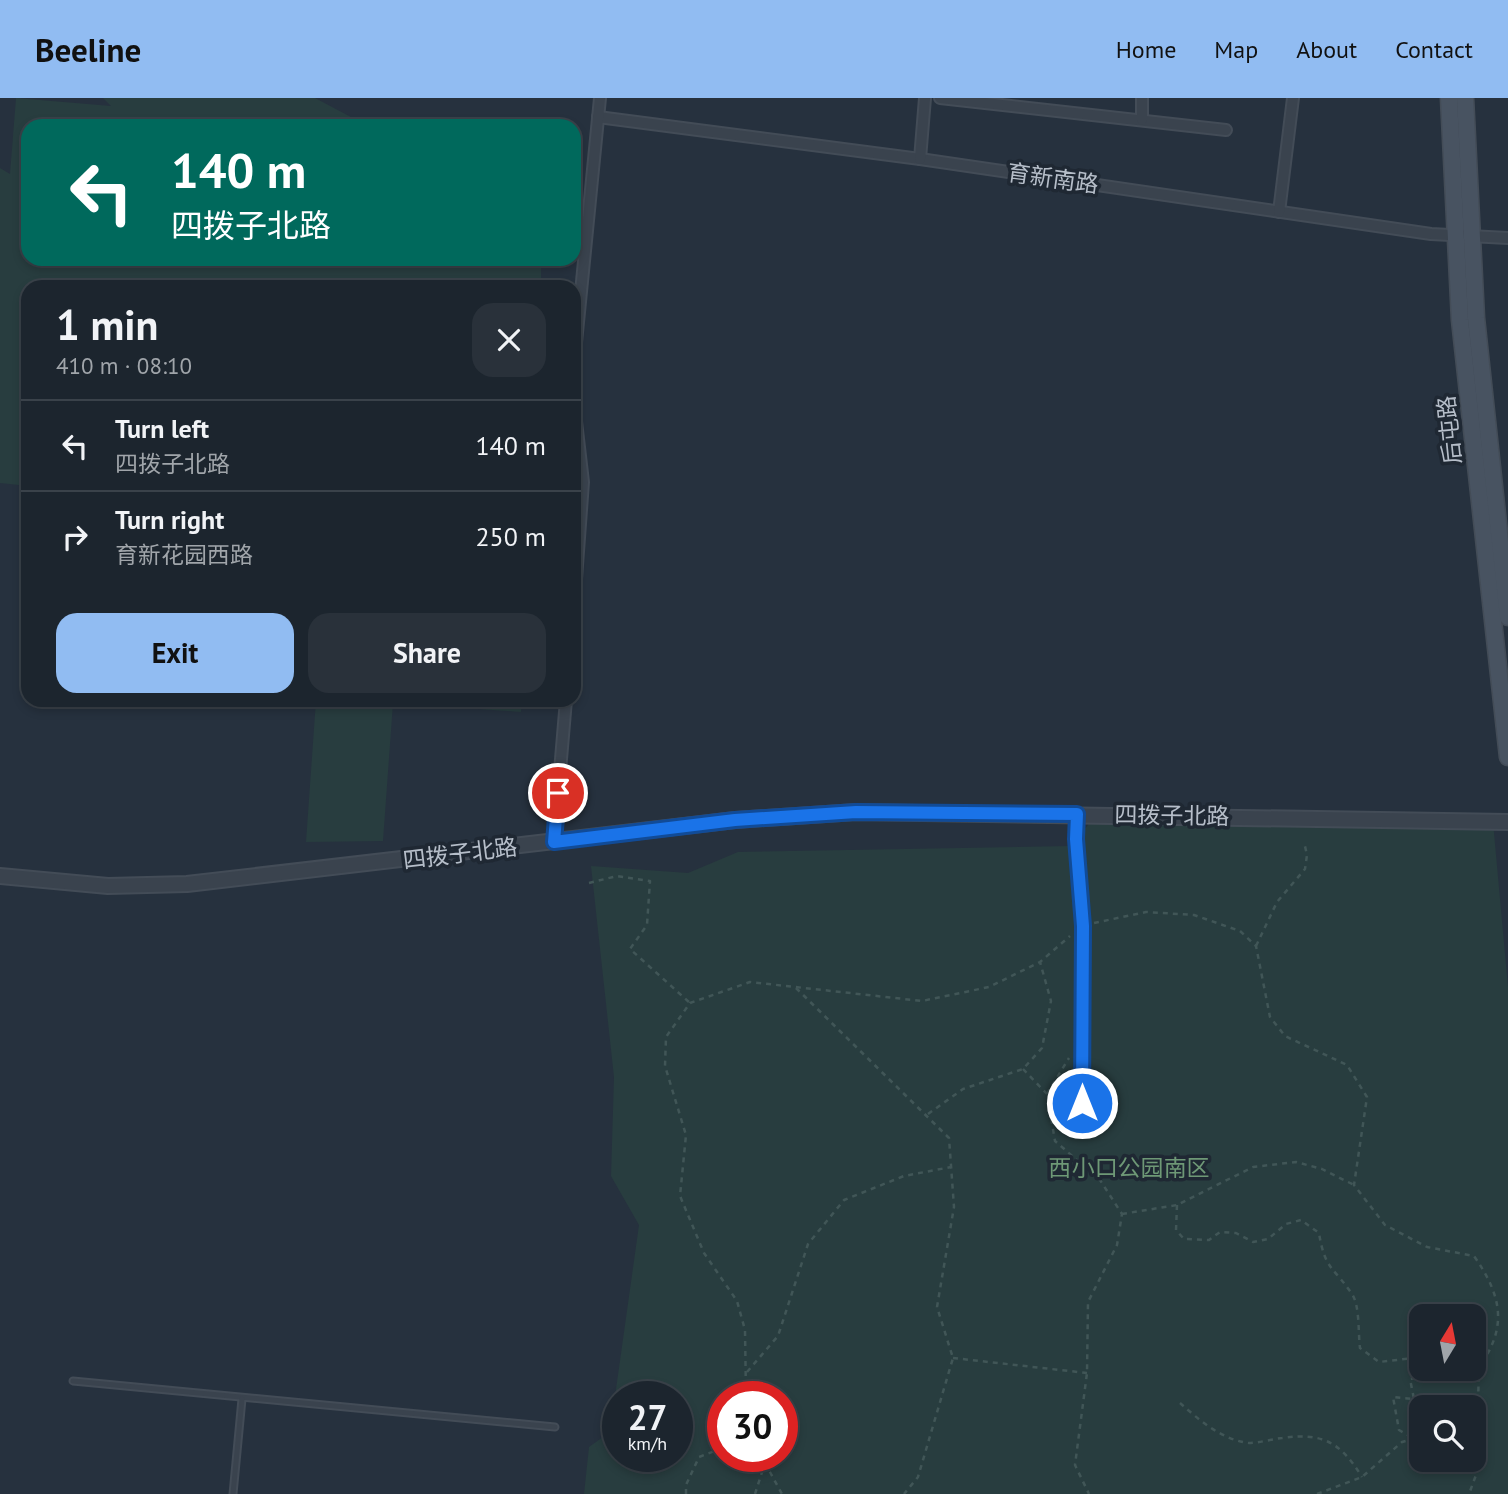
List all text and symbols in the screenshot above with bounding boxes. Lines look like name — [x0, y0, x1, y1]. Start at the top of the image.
text: Beeline — [35, 28, 141, 71]
text: Home — [1116, 34, 1176, 65]
text: Map — [1214, 34, 1258, 65]
text: About — [1296, 34, 1357, 65]
text: Contact — [1395, 34, 1473, 65]
text: 140 m — [171, 138, 306, 202]
icon: left — [56, 147, 147, 238]
street label: 育新南路 — [1005, 157, 1101, 199]
text: 四拨子北路 — [171, 204, 331, 246]
text: 1 min — [56, 297, 158, 352]
button: close — [472, 303, 546, 377]
text: 410 m · 08:10 — [56, 351, 192, 380]
street label: 后屯路 — [1431, 394, 1467, 466]
text: Turn left — [115, 412, 209, 445]
icon: left — [56, 427, 94, 465]
text: 140 m — [475, 429, 546, 462]
text: 四拨子北路 — [115, 449, 230, 478]
text: Turn right — [115, 503, 224, 536]
icon: right — [56, 518, 94, 556]
text: 250 m — [475, 520, 546, 553]
text: 育新花园西路 — [115, 540, 253, 569]
button: Exit — [56, 613, 294, 693]
button: Share — [308, 613, 546, 693]
pin — [528, 763, 588, 823]
icon: arrive — [539, 774, 577, 812]
street label: 四拨子北路 — [1114, 799, 1230, 831]
street label: 四拨子北路 — [401, 832, 519, 874]
position arrow — [1045, 1066, 1119, 1140]
park label: 西小口公园南区 — [1049, 1153, 1210, 1182]
north arrow — [1409, 1304, 1486, 1381]
map controls — [1409, 1304, 1486, 1472]
speed limit sign: 30 — [707, 1381, 798, 1472]
text: 27 — [628, 1394, 667, 1440]
button: search — [1409, 1395, 1486, 1472]
text: km/h — [628, 1432, 667, 1455]

